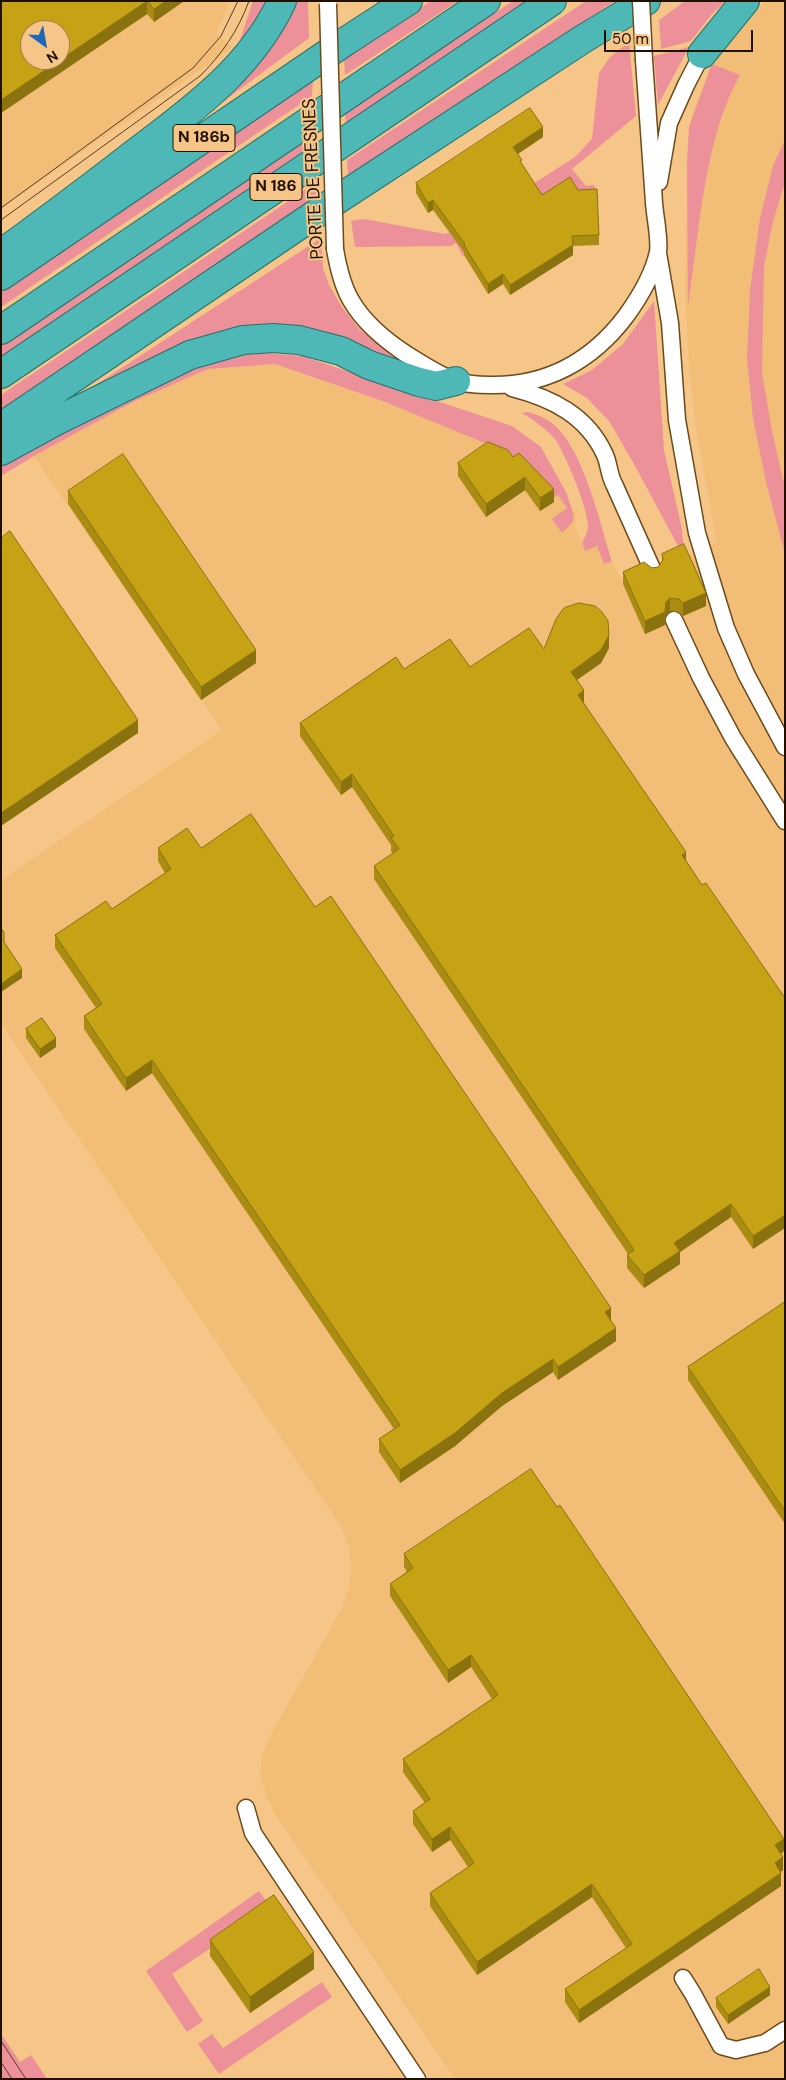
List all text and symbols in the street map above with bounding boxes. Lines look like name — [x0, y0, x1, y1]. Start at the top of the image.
north arrow — [20, 20, 70, 70]
scale bar — [606, 20, 755, 52]
text: 50 m — [612, 29, 649, 49]
text: N — [43, 47, 62, 67]
street label: PORTE DE FRESNES — [299, 98, 329, 260]
road number: N 186b — [173, 125, 235, 152]
road number: N 186 — [250, 173, 302, 200]

